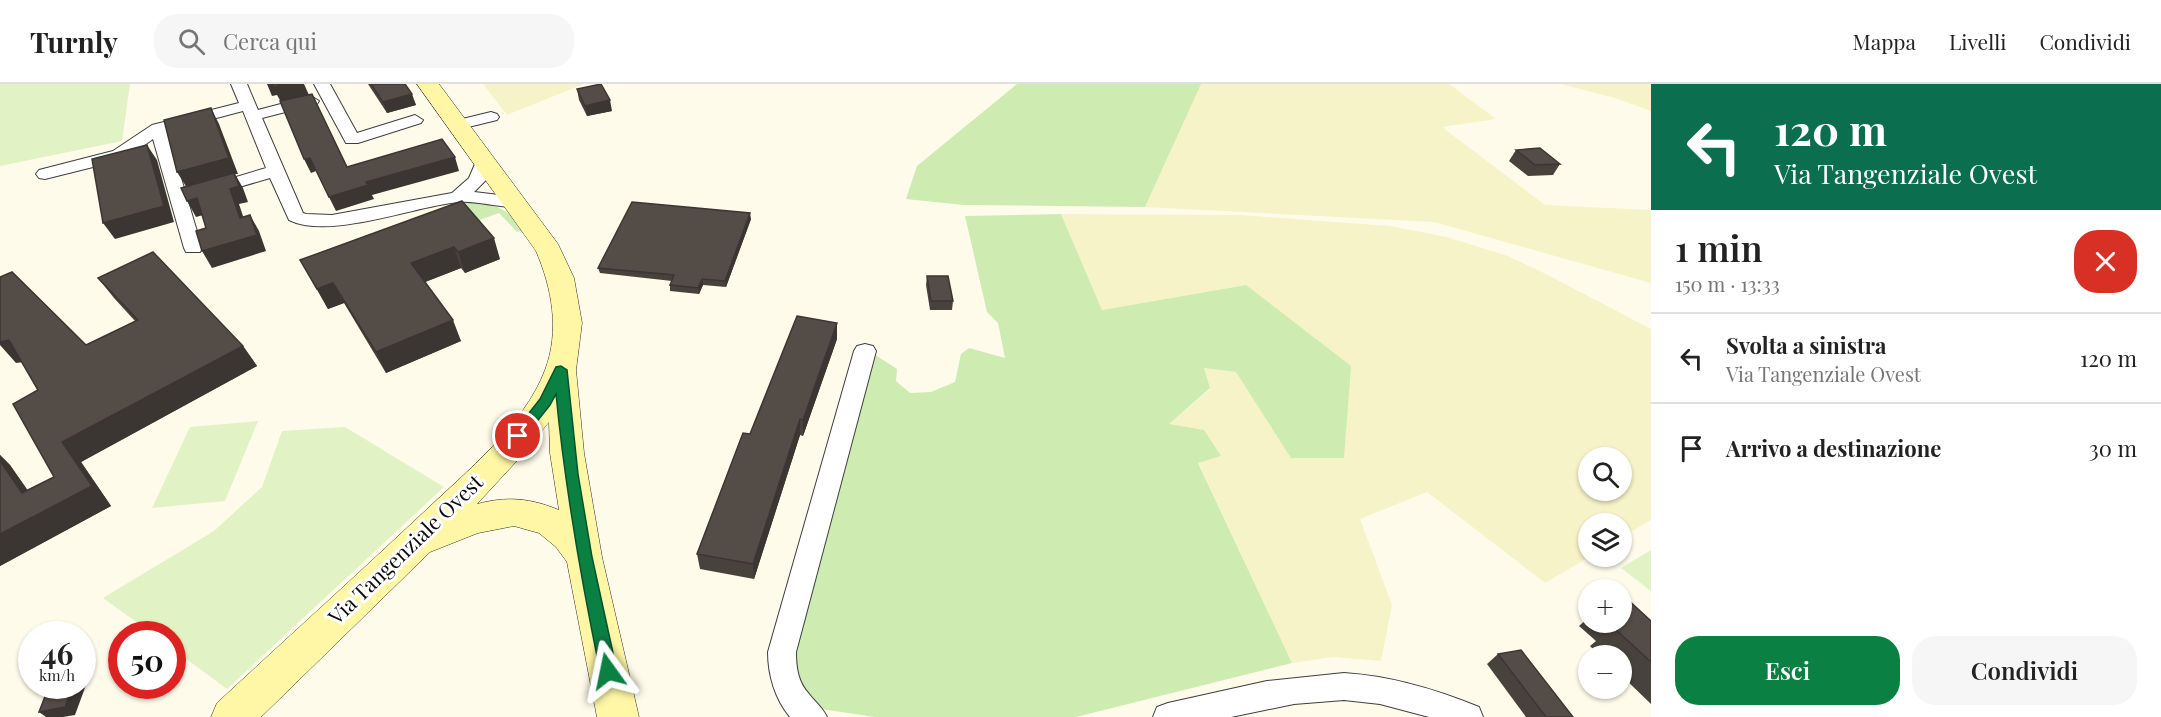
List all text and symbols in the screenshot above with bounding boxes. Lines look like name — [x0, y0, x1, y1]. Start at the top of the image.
search box — [154, 14, 574, 68]
text: Turnly — [30, 23, 118, 60]
icon: search — [175, 25, 208, 58]
text: Cerca qui — [223, 26, 317, 56]
text: Mappa — [1852, 27, 1916, 55]
text: Livelli — [1949, 27, 2006, 55]
text: Condividi — [2039, 27, 2131, 55]
text: 120 m — [1774, 101, 1887, 157]
icon: left — [1675, 108, 1753, 186]
text: Via Tangenziale Ovest — [1774, 155, 2037, 191]
text: 1 min — [1675, 223, 1763, 271]
button: close — [2074, 230, 2137, 293]
text: 150 m · 13:33 — [1675, 270, 1780, 297]
text: Svolta a sinistra — [1726, 330, 1886, 360]
icon: left — [1675, 342, 1708, 375]
text: 120 m — [2080, 343, 2137, 373]
text: Via Tangenziale Ovest — [1726, 360, 1921, 387]
pin — [492, 410, 543, 461]
icon: arrive — [501, 419, 534, 452]
icon: arrive — [1675, 432, 1708, 465]
text: Arrivo a destinazione — [1726, 433, 1941, 463]
text: 30 m — [2089, 433, 2137, 463]
map controls — [1578, 447, 1632, 699]
button: search — [1578, 447, 1632, 501]
street label: Via Tangenziale Ovest — [321, 467, 488, 630]
button: layers — [1578, 513, 1632, 567]
button: + — [1578, 579, 1632, 633]
speed limit sign: 50 — [108, 621, 186, 699]
text: 46 — [41, 633, 73, 673]
button: Esci — [1675, 636, 1900, 705]
button: Condividi — [1912, 636, 2137, 705]
position arrow — [576, 639, 640, 703]
button: − — [1578, 645, 1632, 699]
text: km/h — [39, 665, 75, 685]

